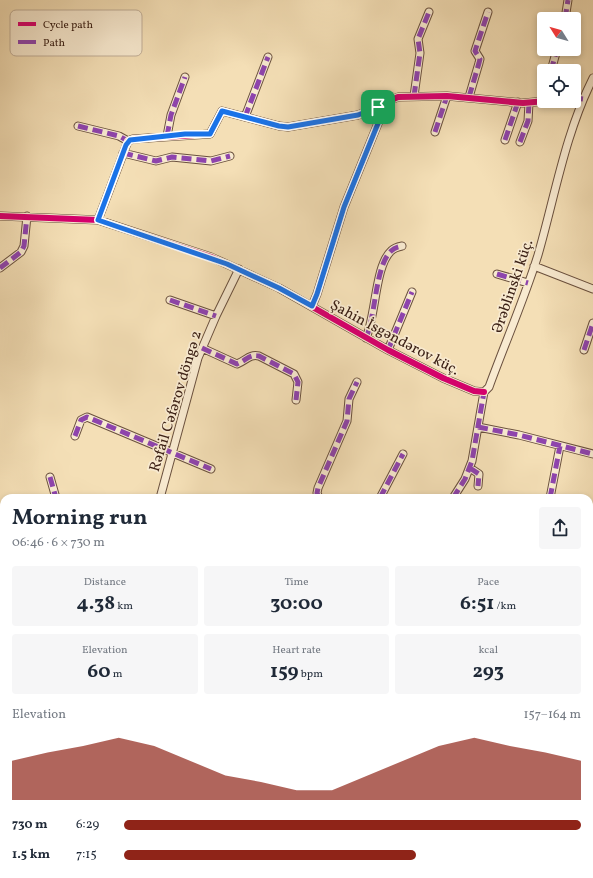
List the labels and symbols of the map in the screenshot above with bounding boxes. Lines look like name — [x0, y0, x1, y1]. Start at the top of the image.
legend — [10, 10, 142, 56]
north arrow — [537, 12, 581, 56]
text: Cycle path — [43, 18, 93, 33]
text: Path — [43, 36, 66, 51]
pin — [361, 90, 395, 124]
street label: Ərəblinski küç. — [488, 237, 539, 336]
street label: Şahin İsgəndərov küç. — [326, 295, 463, 381]
street label: Rəfail Cəfərov döngə 2 — [145, 328, 208, 475]

